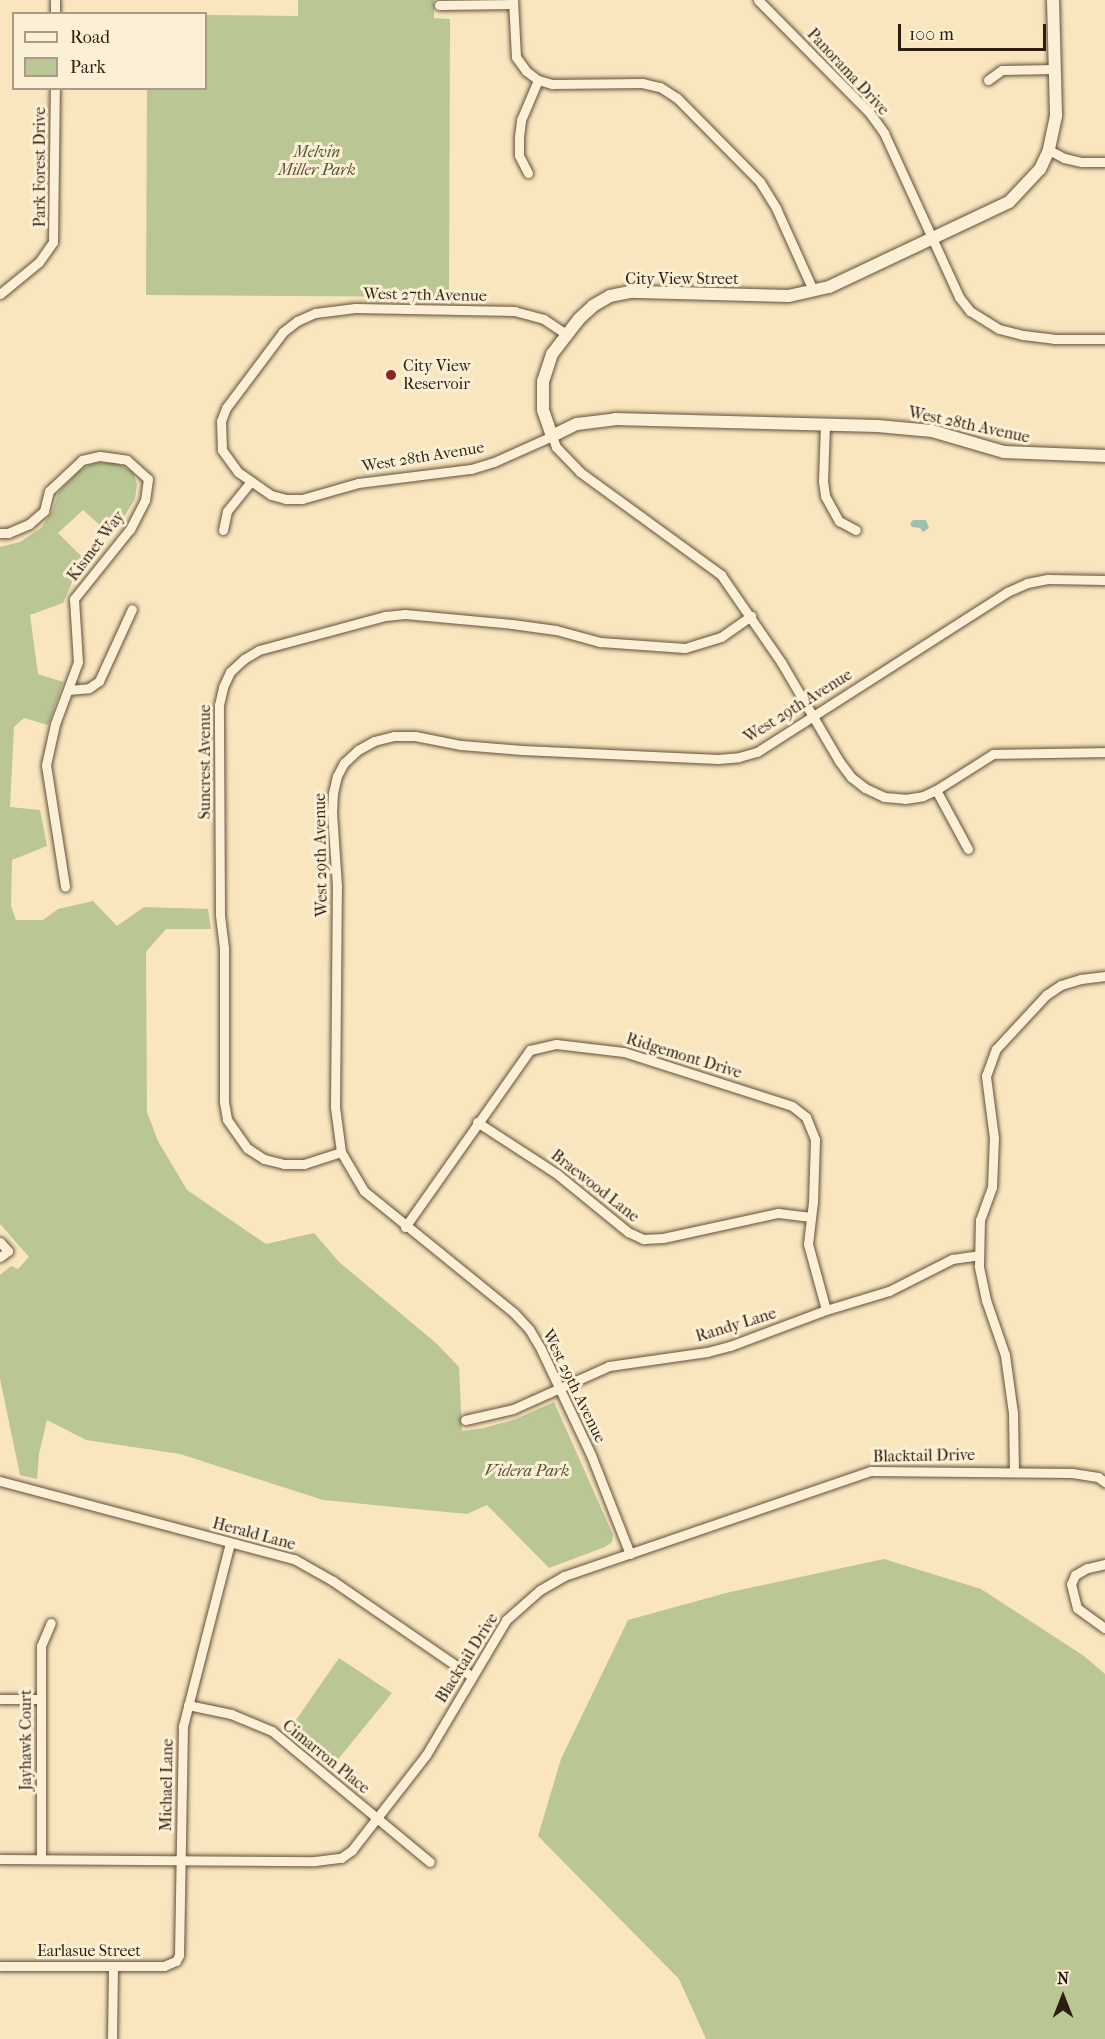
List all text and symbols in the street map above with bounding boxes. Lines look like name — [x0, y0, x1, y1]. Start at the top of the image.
legend — [12, 12, 207, 90]
scale bar — [901, 12, 1050, 50]
text: 100 m — [909, 24, 954, 45]
street label: Panorama Drive — [803, 25, 893, 119]
text: Road — [70, 27, 110, 48]
text: Park — [70, 57, 106, 78]
street label: Park Forest Drive — [30, 107, 50, 227]
park label: Melvin Miller Park — [278, 142, 356, 180]
street label: City View Street — [625, 269, 739, 289]
street label: West 27th Avenue — [363, 284, 487, 306]
place label: City View Reservoir — [403, 356, 471, 394]
marker: City View Reservoir — [384, 368, 398, 382]
street label: West 28th Avenue — [907, 403, 1031, 447]
street label: West 28th Avenue — [360, 438, 486, 476]
street label: Kismet Way — [63, 507, 129, 585]
street label: West 29th Avenue — [740, 665, 856, 747]
street label: Suncrest Avenue — [195, 705, 215, 819]
street label: West 29th Avenue — [310, 793, 332, 917]
street label: Ridgemont Drive — [624, 1029, 744, 1083]
street label: Braewood Lane — [547, 1146, 643, 1226]
street label: Randy Lane — [693, 1304, 779, 1346]
street label: West 29th Avenue — [538, 1326, 610, 1446]
street label: Blacktail Drive — [873, 1446, 975, 1466]
park label: Videra Park — [485, 1461, 569, 1481]
street label: Herald Lane — [210, 1514, 298, 1554]
street label: Blacktail Drive — [432, 1610, 502, 1706]
street label: Jayhawk Court — [16, 1689, 36, 1791]
street label: Cimarron Place — [278, 1716, 374, 1798]
street label: Michael Lane — [157, 1739, 177, 1831]
street label: Earlasue Street — [37, 1941, 141, 1961]
north arrow — [1033, 1967, 1093, 2027]
text: N — [1057, 1969, 1069, 1988]

